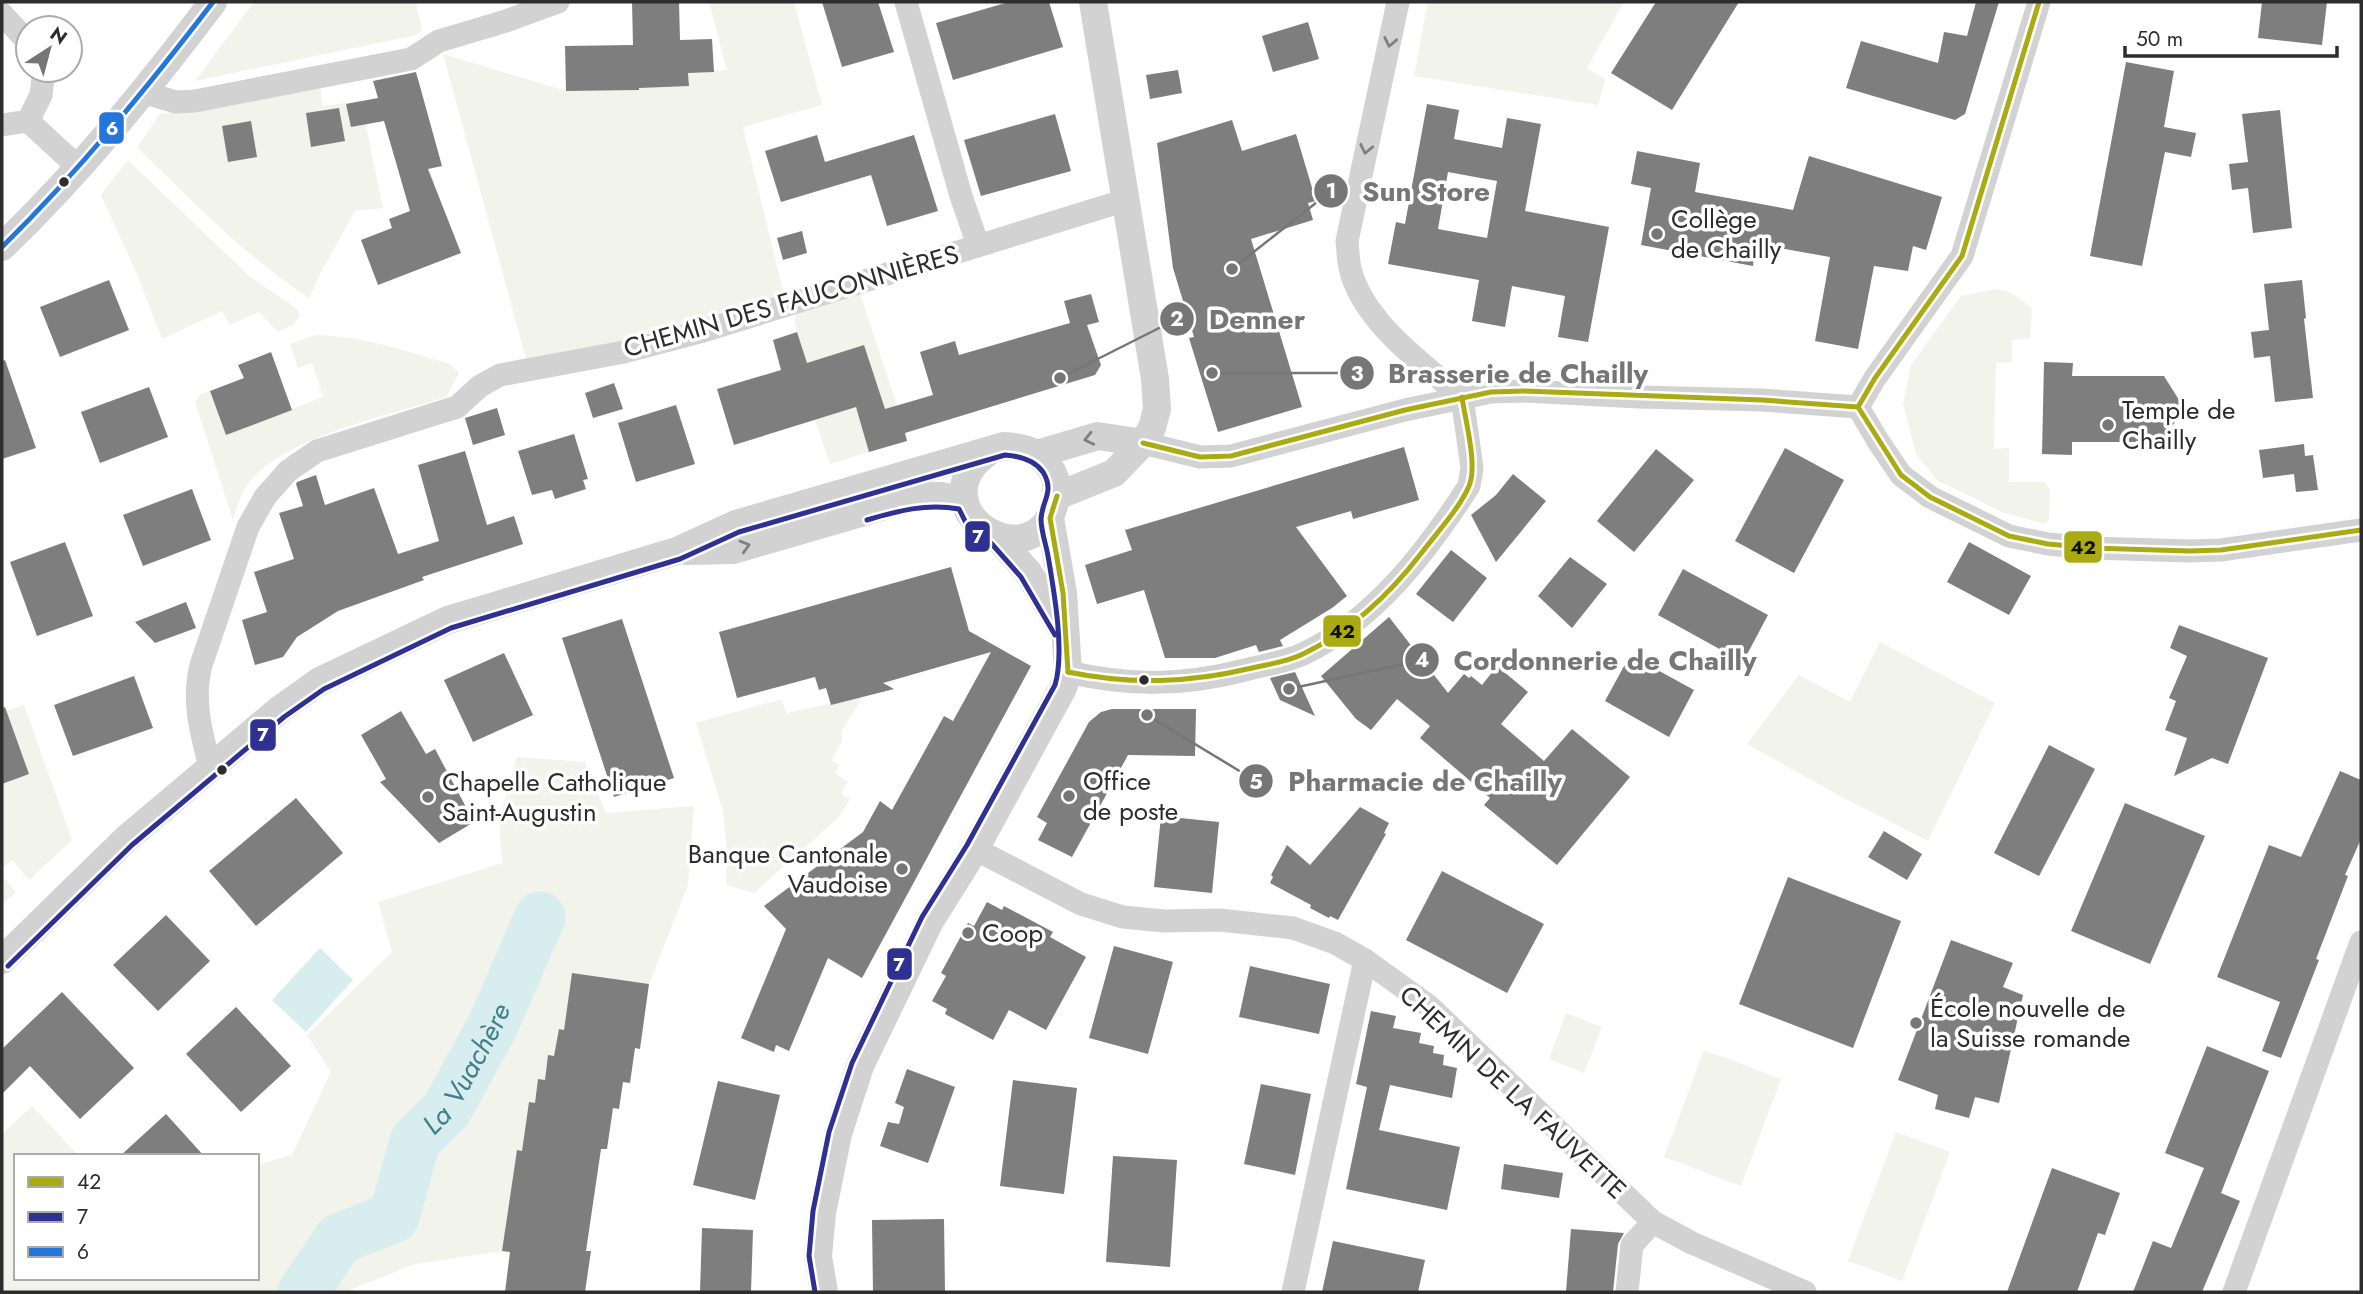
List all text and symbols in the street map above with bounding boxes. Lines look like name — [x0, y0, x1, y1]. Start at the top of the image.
north arrow — [14, 14, 84, 84]
scale bar — [2125, 14, 2337, 58]
text: N — [45, 20, 73, 51]
text: 50 m — [2136, 24, 2183, 54]
one-way arrow — [1383, 36, 1398, 48]
line badge: 6 — [98, 111, 125, 145]
text: 6 — [106, 115, 118, 142]
one-way arrow — [1360, 143, 1375, 155]
callout: Sun Store — [1313, 167, 1504, 216]
text: Sun Store — [1362, 171, 1490, 212]
unlabelled marker — [57, 175, 71, 189]
text: 1 — [1326, 176, 1336, 206]
place label: Collège de Chailly — [1671, 200, 1782, 268]
marker: Collège de Chailly — [1649, 226, 1665, 242]
street label: CHEMIN DES FAUCONNIÈRES — [619, 235, 963, 367]
callout: Denner — [1160, 294, 1319, 343]
text: Denner — [1209, 299, 1306, 340]
text: 2 — [1170, 304, 1184, 334]
callout: Brasserie de Chailly — [1339, 349, 1663, 398]
text: Brasserie de Chailly — [1388, 353, 1649, 394]
text: 3 — [1350, 359, 1364, 389]
place label: Temple de Chailly — [2122, 391, 2235, 459]
marker: Temple de Chailly — [2100, 417, 2116, 433]
one-way arrow — [1083, 431, 1095, 445]
line badge: 7 — [964, 520, 991, 553]
text: 7 — [972, 523, 984, 550]
line badge: 42 — [2063, 530, 2103, 564]
text: 42 — [2070, 534, 2096, 561]
one-way arrow — [738, 540, 750, 555]
line badge: 42 — [1322, 614, 1362, 648]
text: 42 — [1329, 618, 1355, 645]
callout: Cordonnerie de Chailly — [1405, 636, 1771, 685]
text: Cordonnerie de Chailly — [1453, 640, 1757, 681]
text: 4 — [1415, 645, 1429, 675]
unlabelled marker — [1137, 673, 1151, 687]
line badge: 7 — [249, 718, 277, 752]
text: 7 — [257, 721, 269, 748]
callout: Pharmacie de Chailly — [1239, 757, 1576, 806]
text: Pharmacie de Chailly — [1288, 761, 1562, 802]
place label: Office de poste — [1083, 762, 1178, 830]
unlabelled marker — [215, 763, 229, 777]
place label: Chapelle Catholique Saint-Augustin — [442, 763, 666, 831]
text: 5 — [1249, 767, 1263, 797]
marker: Office de poste — [1061, 788, 1077, 804]
marker: Chapelle Catholique Saint-Augustin — [420, 789, 436, 805]
place label: Banque Cantonale Vaudoise — [688, 835, 888, 903]
marker: Banque Cantonale Vaudoise — [894, 861, 910, 877]
place label: Coop — [982, 914, 1043, 952]
marker: Coop — [960, 925, 976, 941]
line badge: 7 — [886, 947, 913, 981]
text: 7 — [893, 951, 905, 978]
street label: CHEMIN DE LA FAUVETTE — [1391, 976, 1635, 1208]
place label: École nouvelle de la Suisse romande — [1930, 989, 2130, 1057]
water label: La Vuachère — [413, 997, 521, 1144]
marker: École nouvelle de la Suisse romande — [1908, 1015, 1924, 1031]
legend — [14, 1154, 259, 1280]
text: 42 — [77, 1167, 101, 1197]
text: 7 — [77, 1202, 88, 1232]
text: 6 — [77, 1237, 89, 1267]

